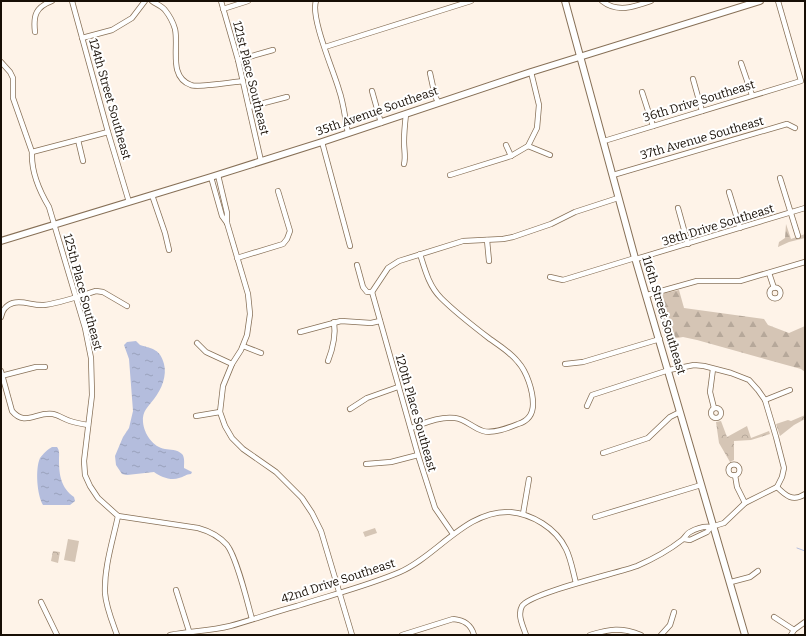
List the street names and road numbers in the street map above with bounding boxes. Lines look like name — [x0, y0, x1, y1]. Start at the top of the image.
street label: 121st Place Southeast — [230, 20, 272, 137]
street label: 124th Street Southeast — [86, 37, 134, 162]
street label: 36th Drive Southeast — [641, 77, 757, 125]
street label: 35th Avenue Southeast — [314, 83, 441, 138]
street label: 37th Avenue Southeast — [639, 113, 766, 162]
street label: 38th Drive Southeast — [660, 201, 776, 249]
street label: 125th Place Southeast — [61, 232, 105, 352]
street label: 116th Street Southeast — [639, 254, 689, 377]
street label: 120th Place Southeast — [393, 353, 440, 474]
street label: 42nd Drive Southeast — [279, 556, 397, 606]

